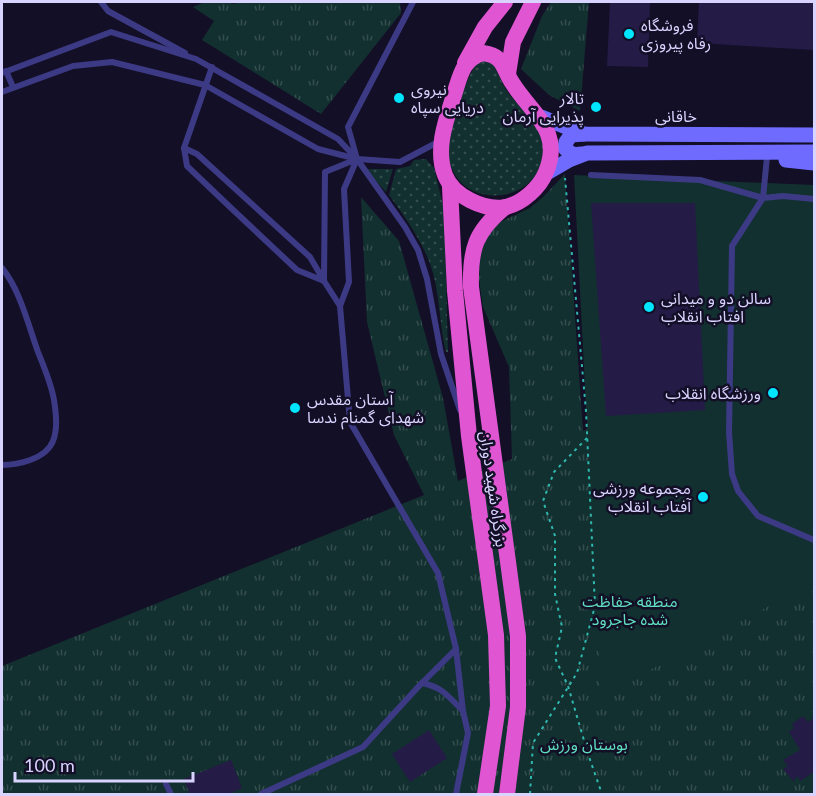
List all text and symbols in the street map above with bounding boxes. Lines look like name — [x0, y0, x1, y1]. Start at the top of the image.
place label: فروشگاه رفاه پیروزی — [641, 15, 711, 54]
marker: فروشگاه رفاه پیروزی — [622, 27, 636, 41]
place label: نیروی دریایی سپاه — [411, 79, 484, 118]
place label: تالار پذیرایی آرمان — [503, 88, 584, 127]
marker: نیروی دریایی سپاه — [392, 91, 406, 105]
marker: تالار پذیرایی آرمان — [589, 100, 603, 114]
street label: خاقانی — [655, 106, 697, 126]
place label: سالن دو و میدانی افتاب انقلاب — [661, 288, 771, 325]
marker: سالن دو و میدانی افتاب انقلاب — [642, 300, 656, 314]
place label: ورزشگاه انقلاب — [665, 383, 761, 403]
marker: ورزشگاه انقلاب — [766, 386, 780, 400]
place label: آستان مقدس شهدای گمنام ندسا — [307, 389, 424, 430]
marker: آستان مقدس شهدای گمنام ندسا — [288, 401, 302, 415]
street label: بزرگراه شهید دوران — [476, 430, 512, 548]
place label: مجموعه ورزشی آفتاب انقلاب — [593, 478, 692, 515]
marker: مجموعه ورزشی آفتاب انقلاب — [696, 490, 710, 504]
park label: منطقه حفاظت شده جاجرود — [582, 591, 678, 629]
park label: بوستان ورزش — [540, 734, 628, 754]
scale bar — [15, 745, 194, 783]
text: 100 m — [24, 754, 75, 776]

